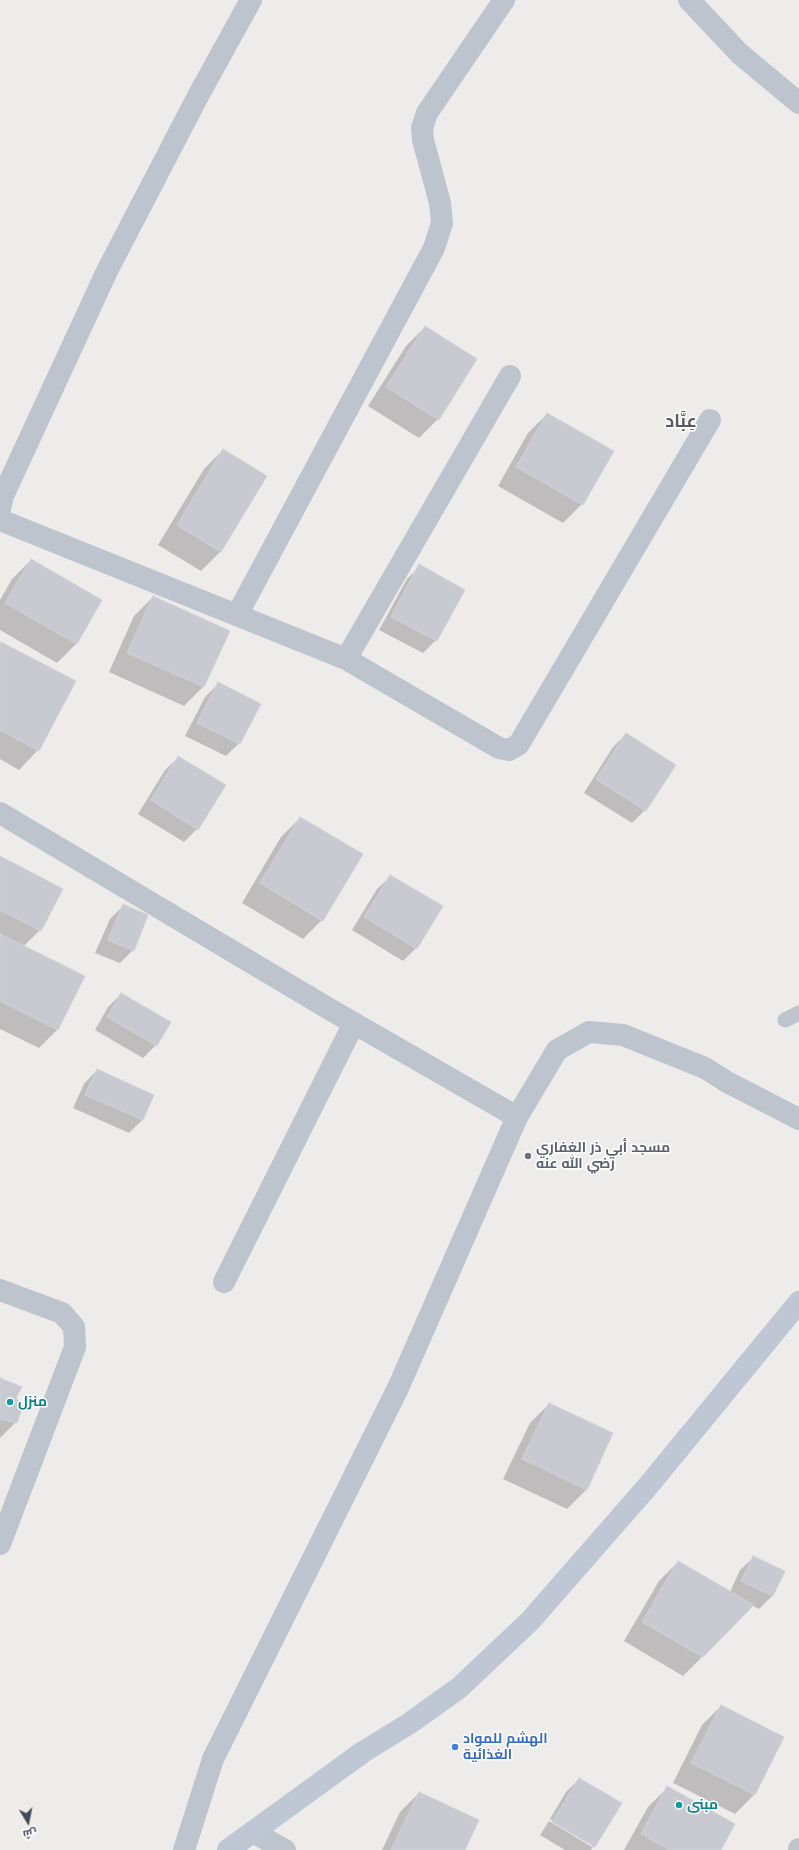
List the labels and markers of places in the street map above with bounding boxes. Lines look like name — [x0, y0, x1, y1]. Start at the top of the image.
place label: مسجد أبي ذر الغفاري رضي الله عنه — [536, 1140, 670, 1172]
marker: مسجد أبي ذر الغفاري رضي الله عنه — [523, 1151, 533, 1161]
place label: منزل — [18, 1394, 47, 1410]
marker: منزل — [5, 1397, 15, 1407]
place label: الهشم للمواد الغذائية — [463, 1731, 548, 1764]
marker: الهشم للمواد الغذائية — [450, 1742, 460, 1752]
place label: مبنى — [687, 1797, 718, 1813]
marker: مبنى — [674, 1800, 684, 1810]

